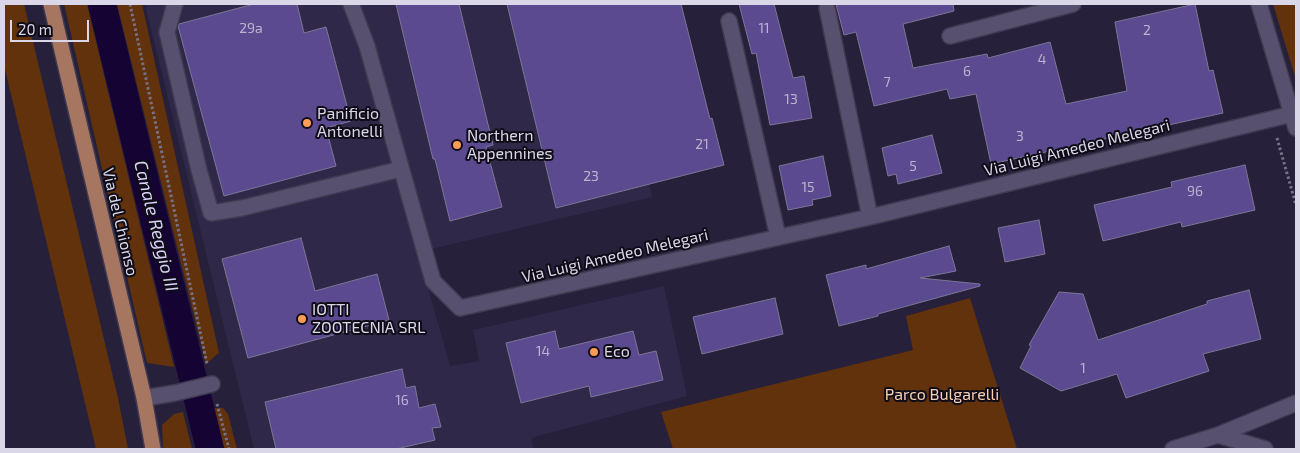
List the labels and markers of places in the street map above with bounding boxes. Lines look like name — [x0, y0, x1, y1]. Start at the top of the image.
place label: Panificio Antonelli — [317, 104, 383, 142]
marker: Panificio Antonelli — [301, 117, 313, 129]
place label: Northern Appennines — [467, 126, 553, 164]
marker: Northern Appennines — [451, 139, 463, 151]
place label: IOTTI ZOOTECNIA SRL — [312, 300, 425, 338]
marker: IOTTI ZOOTECNIA SRL — [296, 313, 308, 325]
place label: Eco — [604, 342, 630, 362]
marker: Eco — [588, 346, 600, 358]

